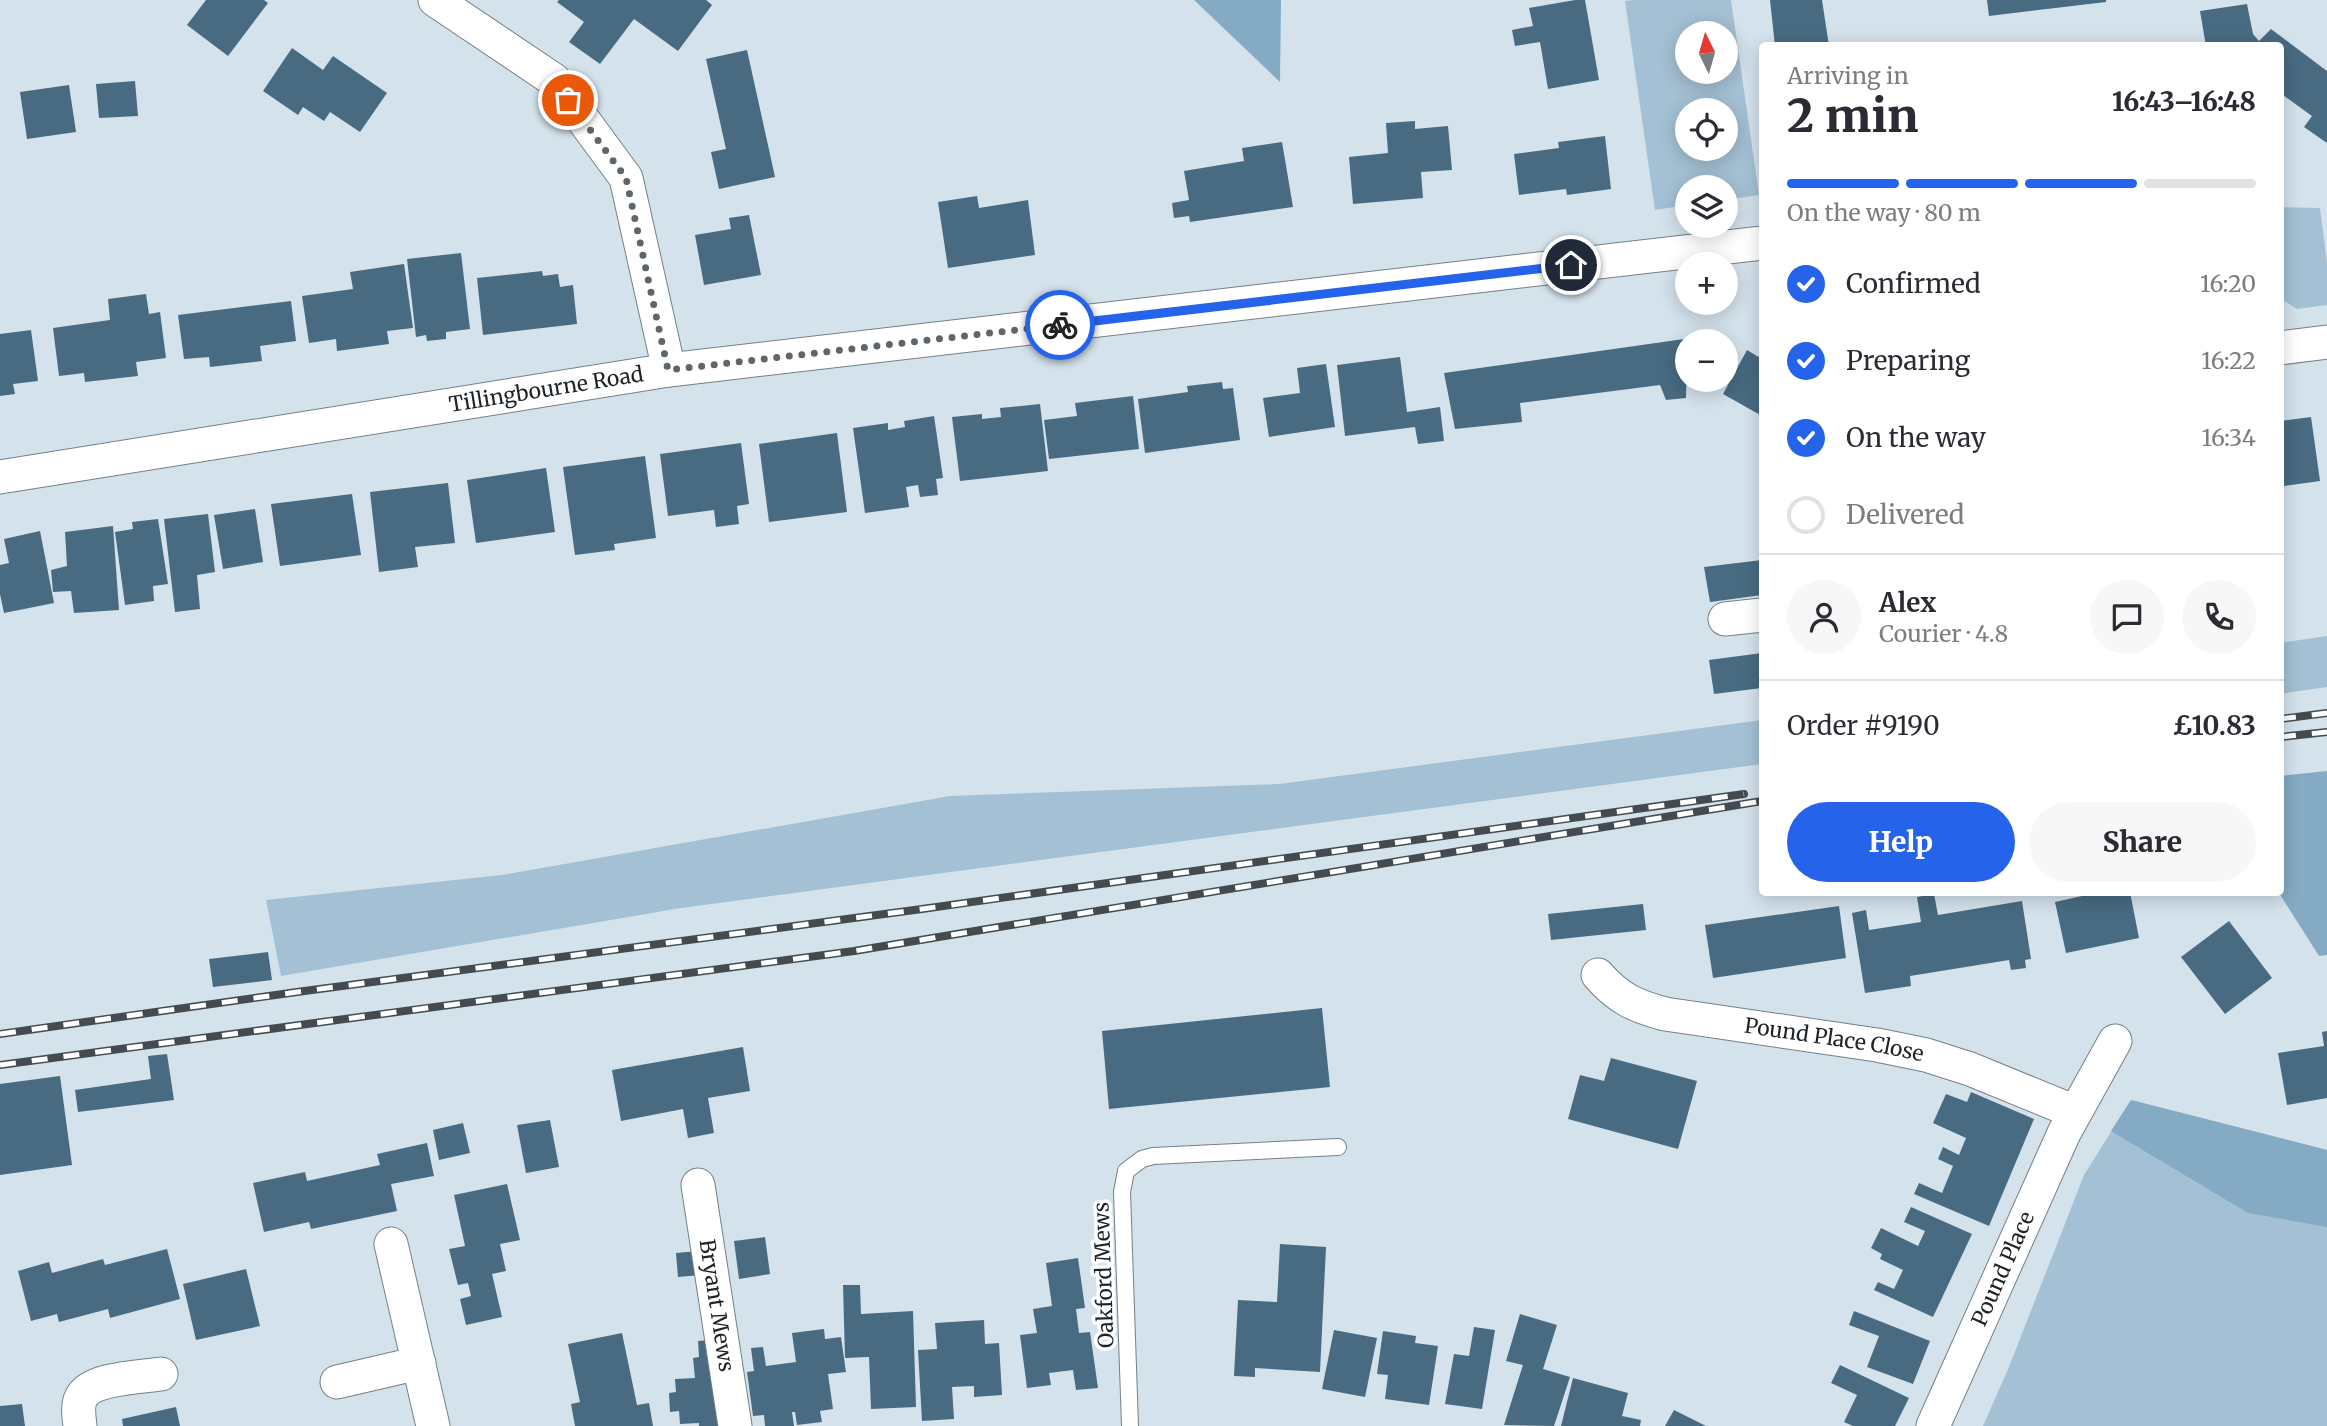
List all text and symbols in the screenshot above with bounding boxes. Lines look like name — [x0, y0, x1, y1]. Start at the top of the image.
north arrow — [1675, 21, 1738, 84]
map controls — [1675, 21, 1738, 392]
text: Arriving in — [1787, 61, 1909, 90]
pin — [538, 70, 598, 130]
icon: bag — [549, 81, 587, 119]
text: 16:43–16:48 — [2112, 85, 2256, 118]
text: 2 min — [1787, 87, 1919, 145]
button: locate — [1675, 98, 1738, 161]
button: layers — [1675, 175, 1738, 238]
text: On the way · 80 m — [1787, 198, 1981, 227]
pin — [1541, 235, 1601, 295]
icon: home — [1552, 246, 1590, 284]
button: + — [1675, 252, 1738, 315]
icon: check — [1787, 265, 1825, 303]
text: Confirmed — [1846, 267, 1981, 300]
text: 16:20 — [2200, 269, 2256, 298]
courier — [1025, 290, 1095, 360]
icon: bike — [1041, 306, 1079, 344]
button: − — [1675, 329, 1738, 392]
icon: check — [1787, 342, 1825, 380]
text: Preparing — [1846, 344, 1970, 377]
text: 16:22 — [2201, 346, 2256, 375]
street label: Tillingbourne Road — [447, 360, 645, 418]
icon: check — [1787, 419, 1825, 457]
text: On the way — [1846, 421, 1986, 454]
text: 16:34 — [2201, 423, 2256, 452]
text: Delivered — [1846, 498, 1965, 531]
button: person — [1787, 580, 1861, 654]
button: chat — [2090, 580, 2164, 654]
button: phone — [2182, 580, 2256, 654]
text: Alex — [1879, 586, 1936, 619]
text: Courier · 4.8 — [1879, 619, 2008, 648]
text: Order #9190 — [1787, 709, 1940, 742]
text: £10.83 — [2173, 709, 2256, 742]
button: Help — [1787, 802, 2015, 882]
button: Share — [2029, 802, 2256, 882]
street label: Pound Place Close — [1743, 1012, 1926, 1067]
street label: Oakford Mews — [1087, 1202, 1120, 1348]
street label: Pound Place — [1965, 1207, 2040, 1330]
street label: Bryant Mews — [694, 1237, 741, 1374]

